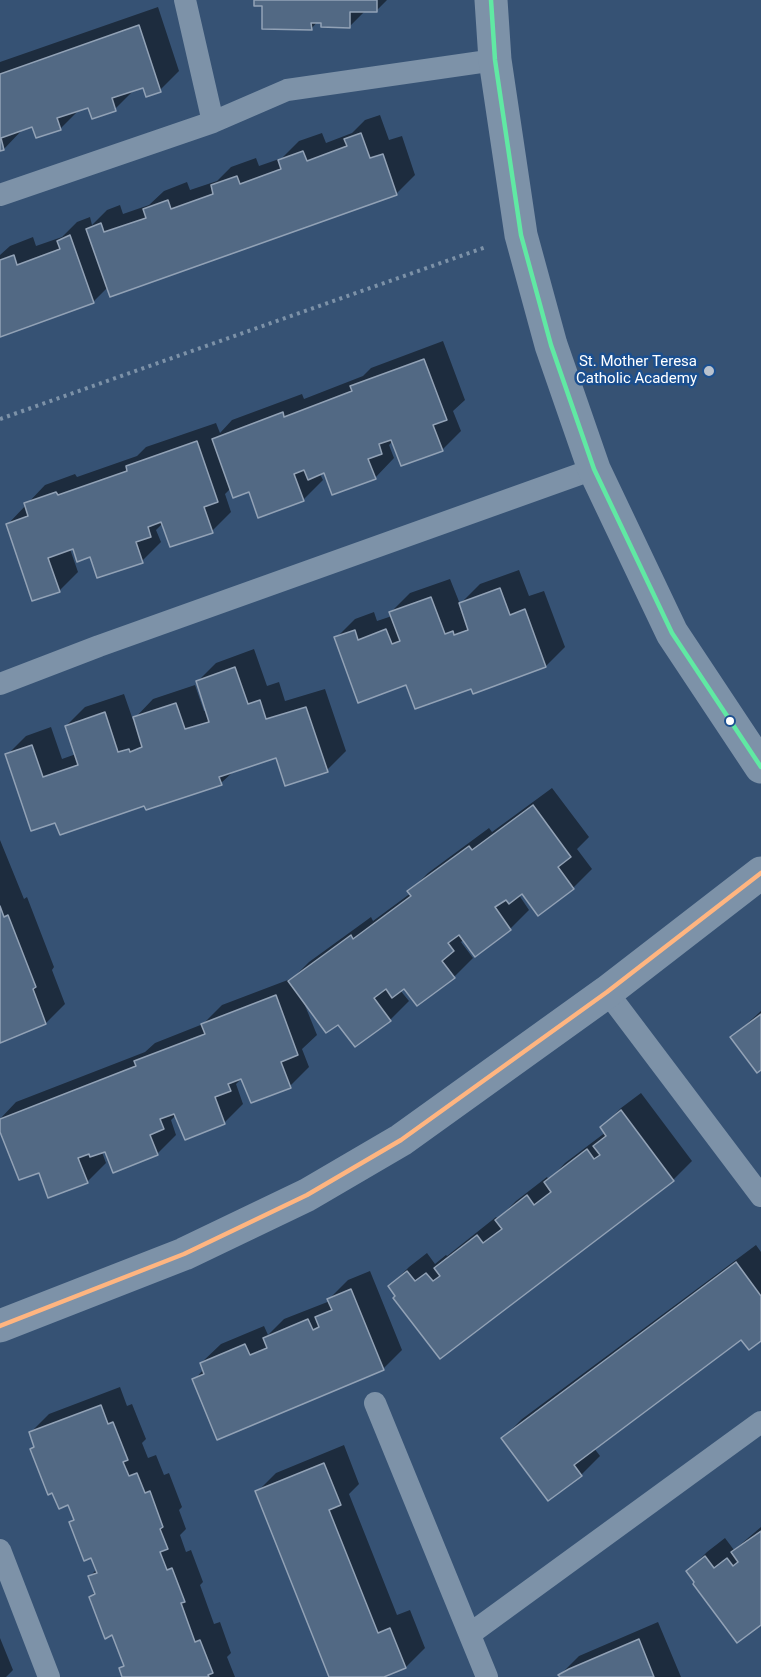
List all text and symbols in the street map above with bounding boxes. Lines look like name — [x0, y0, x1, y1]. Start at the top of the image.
place label: St. Mother Teresa Catholic Academy — [576, 353, 697, 388]
marker: St. Mother Teresa Catholic Academy — [702, 364, 716, 378]
unlabelled marker — [724, 715, 736, 727]

